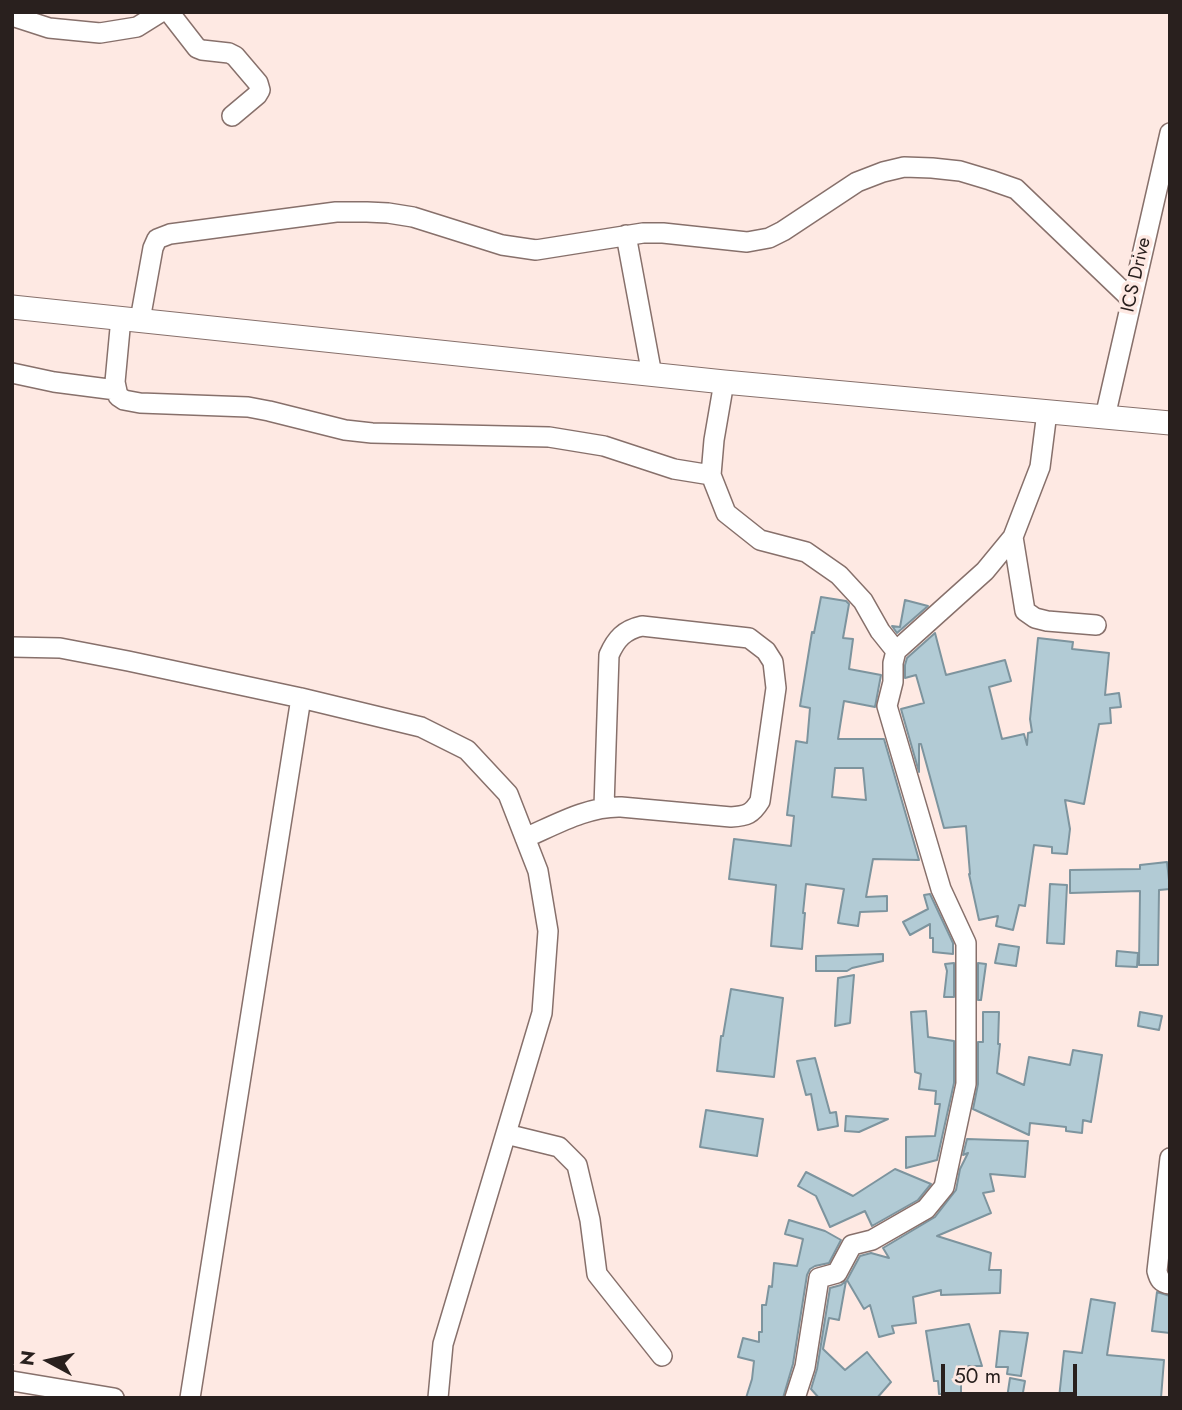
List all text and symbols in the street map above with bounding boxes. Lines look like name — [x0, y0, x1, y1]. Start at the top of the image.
street label: ICS Drive — [1117, 235, 1157, 315]
north arrow — [14, 1326, 84, 1396]
text: N — [13, 1349, 42, 1367]
scale bar — [944, 1350, 1080, 1394]
text: 50 m — [954, 1361, 1001, 1391]

